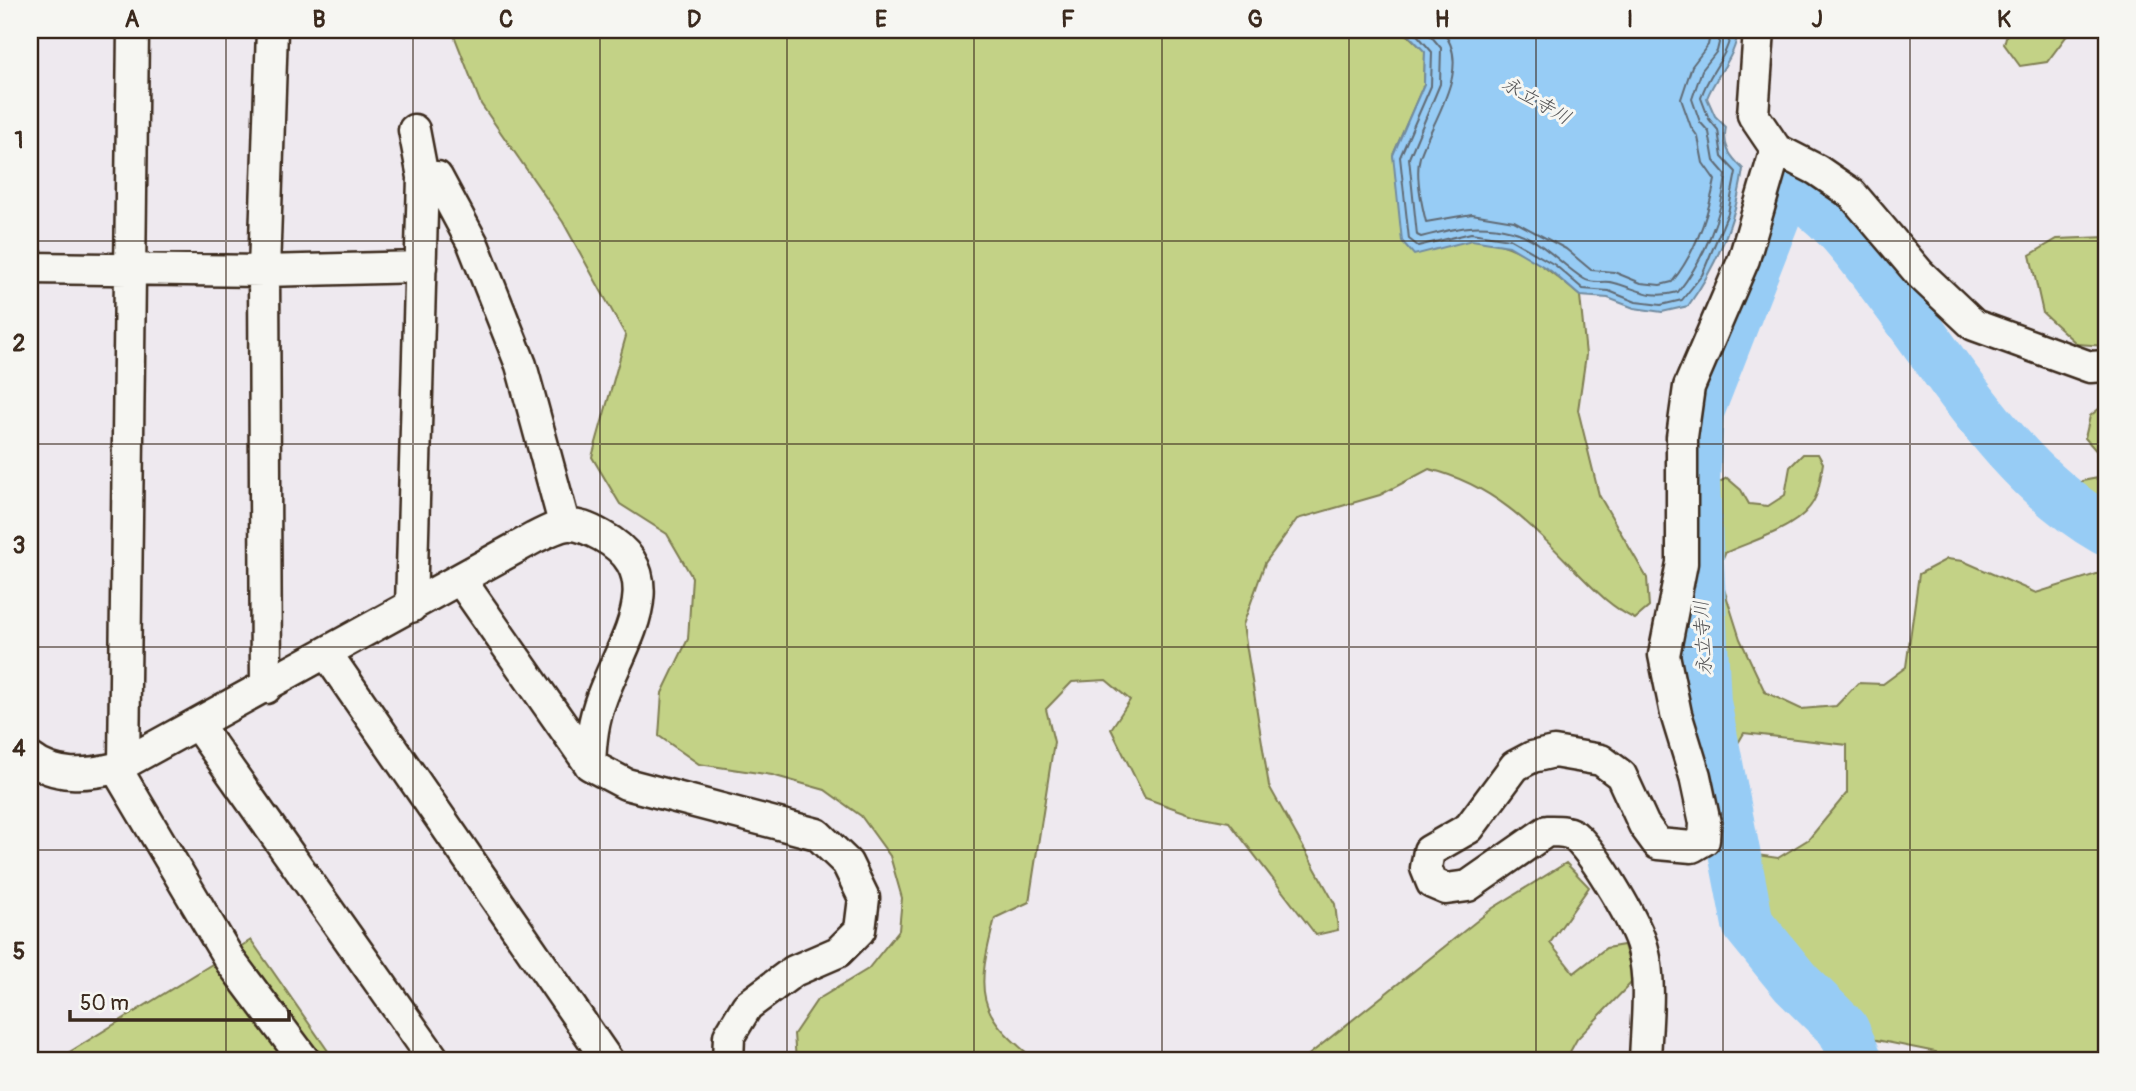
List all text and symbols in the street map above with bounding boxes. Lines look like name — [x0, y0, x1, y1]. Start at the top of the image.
text: A — [125, 5, 140, 34]
text: B — [312, 5, 326, 34]
text: C — [499, 5, 513, 34]
text: D — [687, 5, 701, 34]
text: E — [875, 5, 887, 34]
text: F — [1061, 5, 1075, 34]
text: G — [1247, 5, 1263, 34]
text: H — [1435, 5, 1449, 34]
text: I — [1627, 5, 1633, 34]
text: J — [1811, 5, 1823, 34]
text: K — [1997, 5, 2011, 34]
water label: 永立寺川 — [1498, 71, 1575, 130]
text: 1 — [15, 126, 24, 155]
text: 2 — [13, 329, 26, 358]
text: 3 — [13, 531, 25, 560]
water label: 永立寺川 — [1689, 599, 1717, 677]
text: 4 — [12, 734, 26, 763]
text: 5 — [13, 937, 25, 966]
scale bar — [70, 979, 289, 1023]
text: 50 m — [80, 990, 129, 1017]

